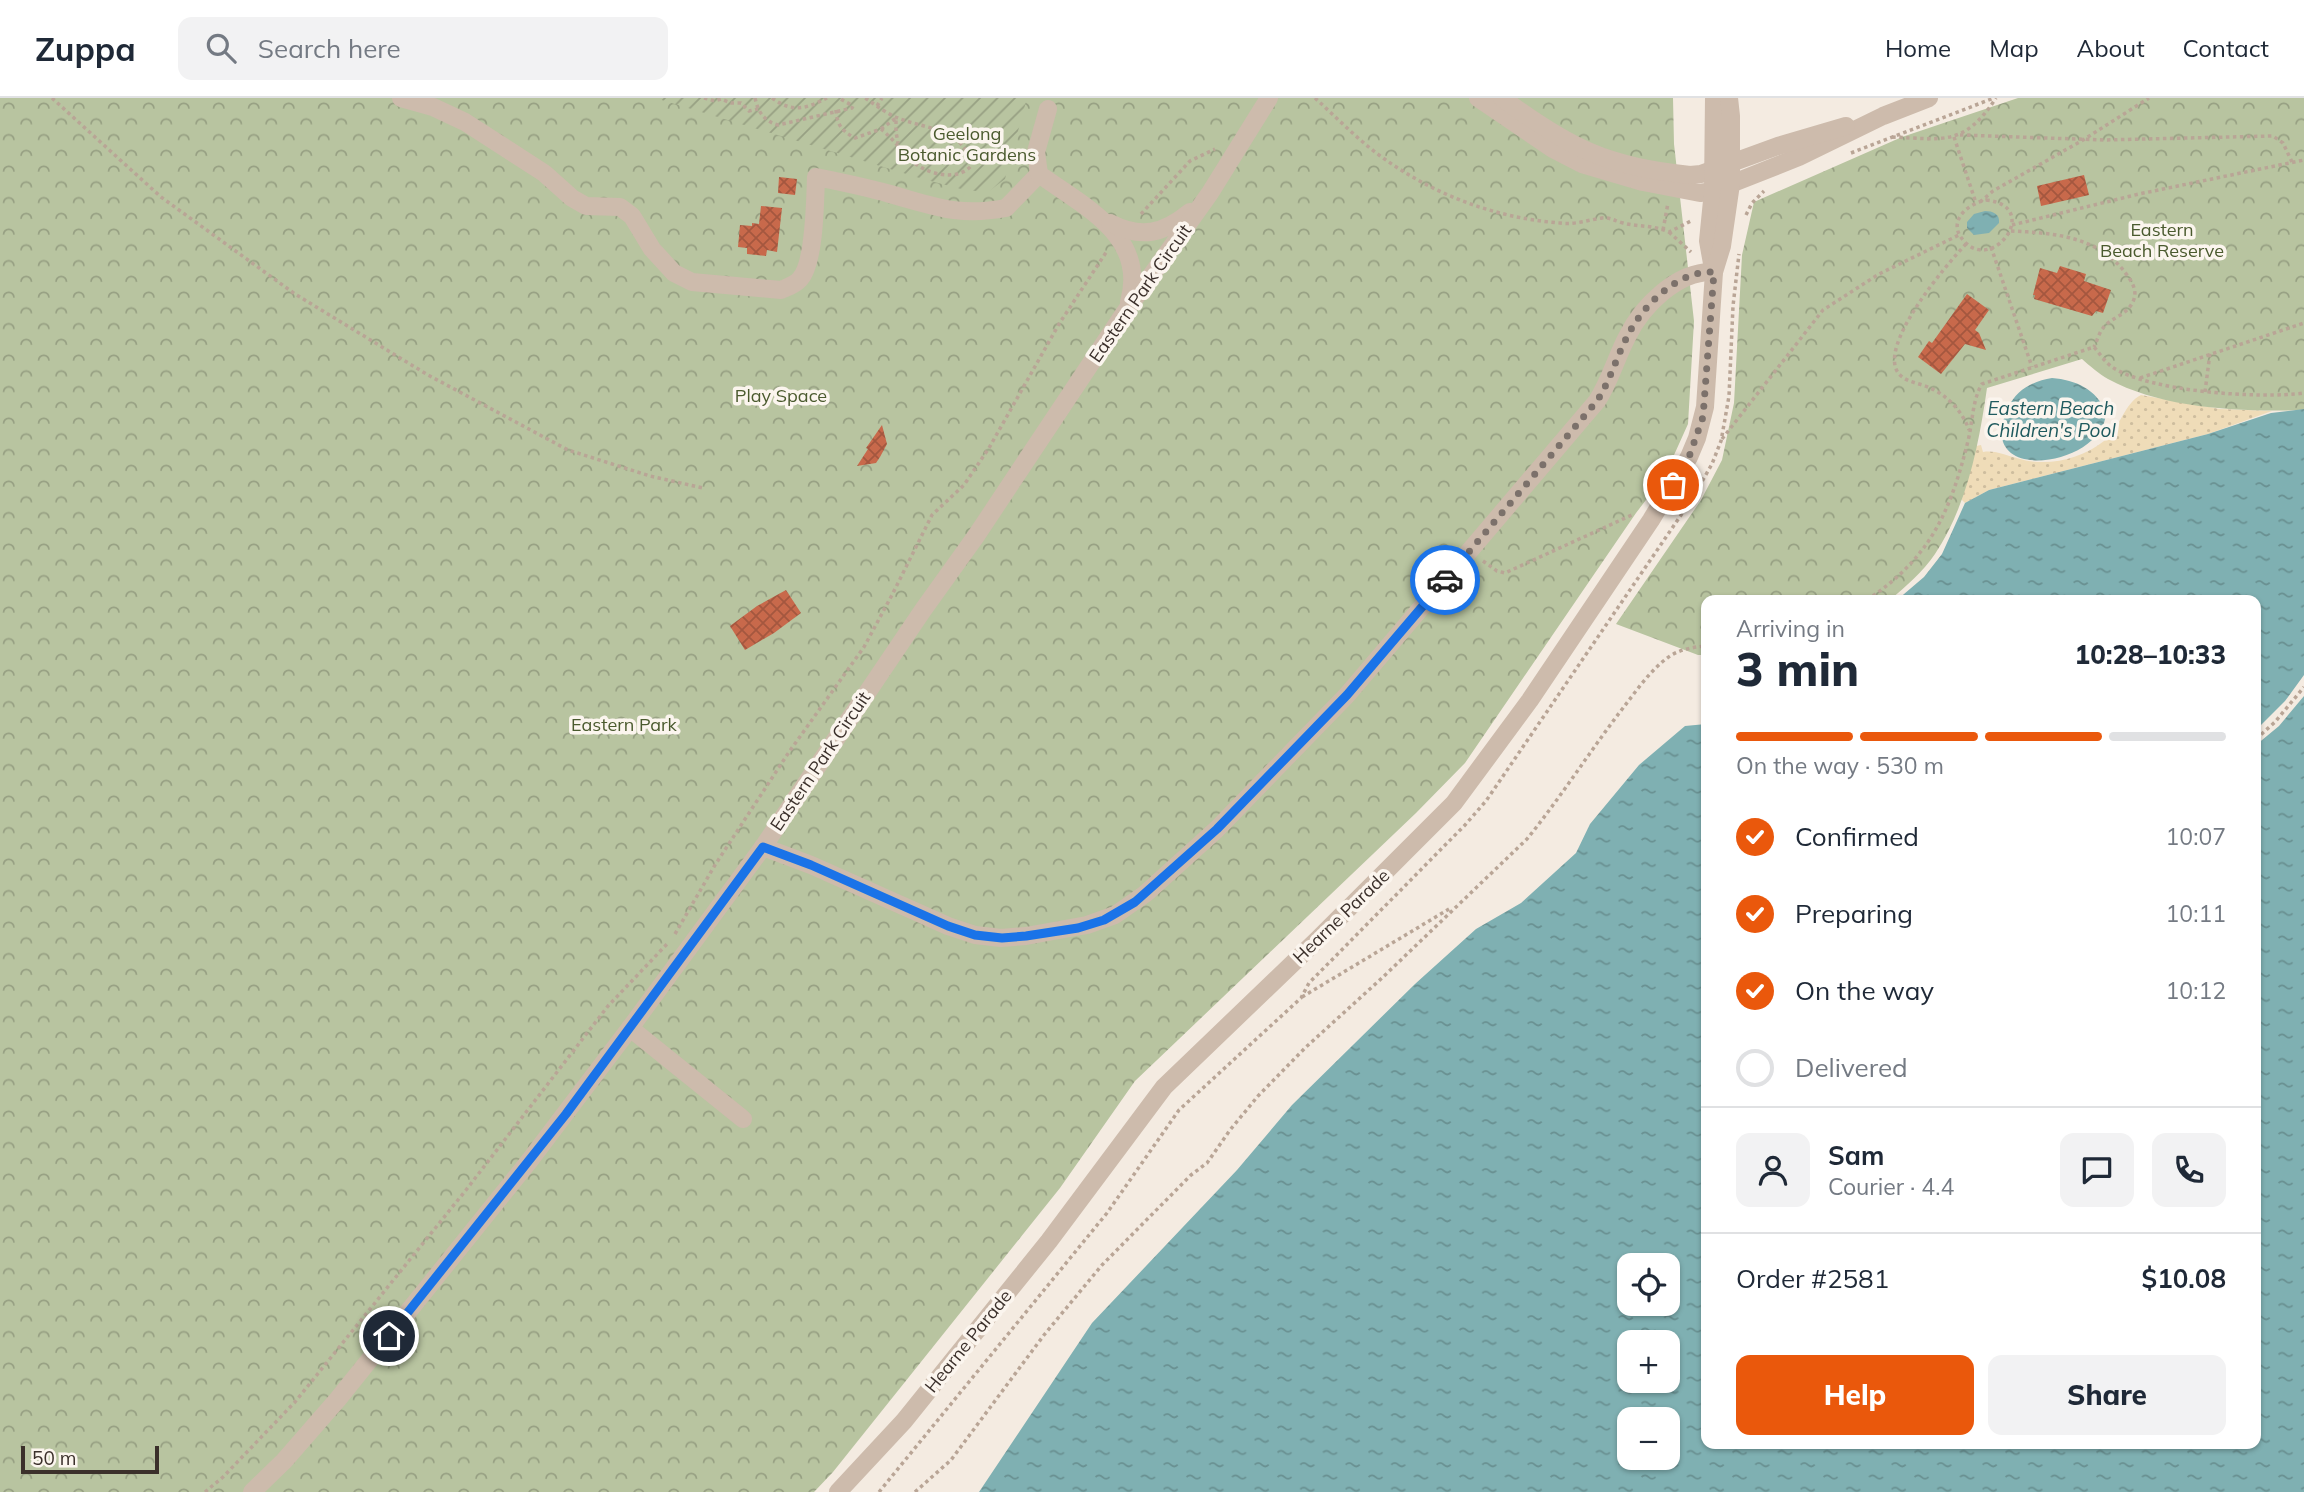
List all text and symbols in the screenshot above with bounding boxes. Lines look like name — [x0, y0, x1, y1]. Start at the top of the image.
search box — [178, 17, 668, 80]
text: Zuppa — [35, 28, 136, 69]
icon: search — [202, 29, 240, 67]
text: Search here — [258, 32, 401, 65]
text: Home — [1885, 33, 1951, 63]
text: Map — [1989, 33, 2039, 63]
text: About — [2077, 33, 2145, 63]
text: Contact — [2183, 33, 2269, 63]
park label: Geelong Botanic Gardens — [898, 122, 1036, 166]
park label: Eastern Beach Reserve — [2100, 218, 2224, 262]
street label: Eastern Park Circuit — [1084, 219, 1196, 367]
park label: Play Space — [735, 384, 827, 407]
water label: Eastern Beach Children's Pool — [1986, 396, 2116, 442]
pin — [1643, 455, 1703, 515]
icon: bag — [1654, 466, 1692, 504]
courier — [1410, 545, 1480, 615]
icon: car — [1426, 561, 1464, 599]
text: Arriving in — [1736, 614, 1845, 643]
text: 10:28–10:33 — [2075, 638, 2226, 671]
text: 3 min — [1736, 640, 1859, 698]
street label: Eastern Park Circuit — [765, 687, 875, 835]
park label: Eastern Park — [571, 713, 678, 736]
text: On the way · 530 m — [1736, 751, 1944, 780]
icon: check — [1736, 818, 1774, 856]
text: Confirmed — [1795, 820, 1919, 853]
text: 10:07 — [2166, 822, 2226, 851]
street label: Hearne Parade — [1288, 864, 1394, 968]
icon: check — [1736, 895, 1774, 933]
text: Preparing — [1795, 897, 1913, 930]
text: 10:11 — [2166, 899, 2226, 928]
icon: check — [1736, 972, 1774, 1010]
text: On the way — [1795, 974, 1934, 1007]
text: 10:12 — [2166, 976, 2226, 1005]
text: Delivered — [1795, 1051, 1908, 1084]
button: person — [1736, 1133, 1810, 1207]
button: chat — [2060, 1133, 2134, 1207]
button: phone — [2152, 1133, 2226, 1207]
text: Sam — [1828, 1139, 1884, 1172]
text: Courier · 4.4 — [1828, 1172, 1954, 1201]
map controls — [1617, 1253, 1680, 1470]
button: locate — [1617, 1253, 1680, 1316]
text: Order #2581 — [1736, 1262, 1889, 1295]
text: $10.08 — [2142, 1262, 2226, 1295]
street label: Hearne Parade — [919, 1285, 1017, 1397]
pin — [359, 1306, 419, 1366]
icon: home — [370, 1317, 408, 1355]
button: + — [1617, 1330, 1680, 1393]
button: Help — [1736, 1355, 1974, 1435]
button: Share — [1988, 1355, 2226, 1435]
button: − — [1617, 1407, 1680, 1470]
scale bar — [21, 1443, 159, 1475]
text: 50 m — [32, 1446, 76, 1470]

